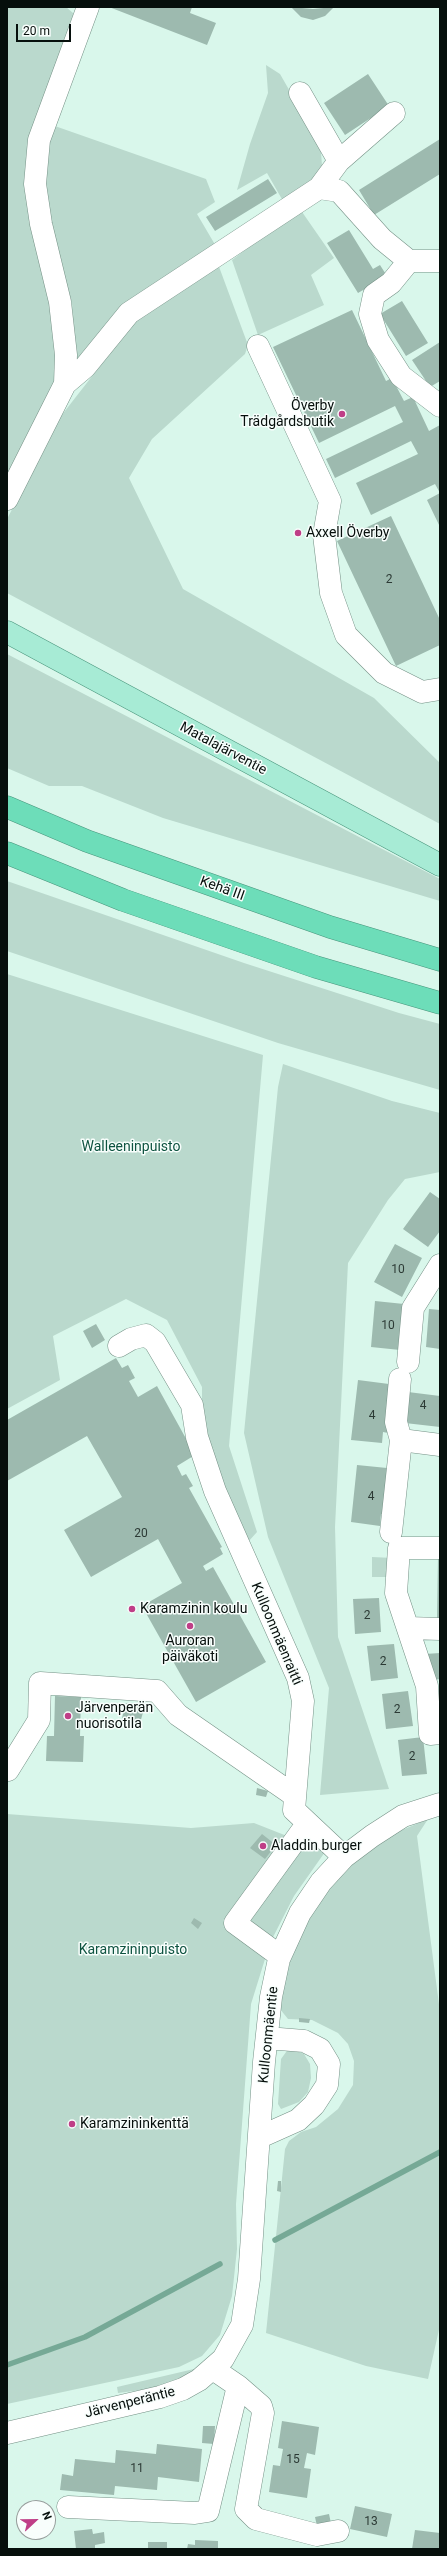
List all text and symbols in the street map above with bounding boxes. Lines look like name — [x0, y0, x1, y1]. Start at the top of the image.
scale bar — [18, 16, 73, 42]
text: 20 m — [23, 24, 50, 38]
place label: Överby Trädgårdsbutik — [240, 398, 334, 430]
marker: Överby Trädgårdsbutik — [337, 409, 347, 419]
place label: Axxell Överby — [306, 525, 389, 541]
marker: Axxell Överby — [293, 528, 303, 538]
house number: 2 — [386, 573, 392, 587]
street label: Matalajärventie — [177, 719, 269, 779]
street label: Kehä III — [197, 873, 247, 905]
park label: Walleeninpuisto — [82, 1139, 180, 1155]
house number: 10 — [391, 1263, 405, 1277]
house number: 10 — [381, 1319, 395, 1333]
house number: 4 — [420, 1399, 426, 1413]
house number: 4 — [369, 1409, 375, 1423]
house number: 4 — [368, 1490, 374, 1504]
house number: 20 — [134, 1527, 148, 1541]
street label: Kulloonmäenraitti — [247, 1580, 305, 1688]
place label: Karamzinin koulu — [140, 1601, 247, 1617]
marker: Karamzinin koulu — [127, 1604, 137, 1614]
house number: 2 — [364, 1609, 370, 1623]
marker: Auroran päiväkoti — [185, 1621, 195, 1631]
place label: Auroran päiväkoti — [162, 1633, 218, 1666]
house number: 2 — [380, 1655, 386, 1669]
place label: Järvenperän nuorisotila — [76, 1700, 153, 1732]
house number: 2 — [394, 1703, 400, 1717]
marker: Järvenperän nuorisotila — [63, 1711, 73, 1721]
house number: 2 — [409, 1750, 415, 1764]
place label: Aladdin burger — [271, 1838, 362, 1854]
marker: Aladdin burger — [258, 1841, 268, 1851]
park label: Karamzininpuisto — [79, 1942, 187, 1958]
street label: Kulloonmäentie — [256, 1986, 282, 2084]
place label: Karamzininkenttä — [80, 2116, 189, 2132]
marker: Karamzininkenttä — [67, 2119, 77, 2129]
street label: Järvenperäntie — [83, 2384, 177, 2422]
house number: 15 — [286, 2453, 300, 2467]
house number: 11 — [130, 2462, 144, 2476]
north arrow — [16, 2500, 56, 2540]
text: N — [39, 2510, 54, 2522]
house number: 13 — [364, 2515, 378, 2529]

